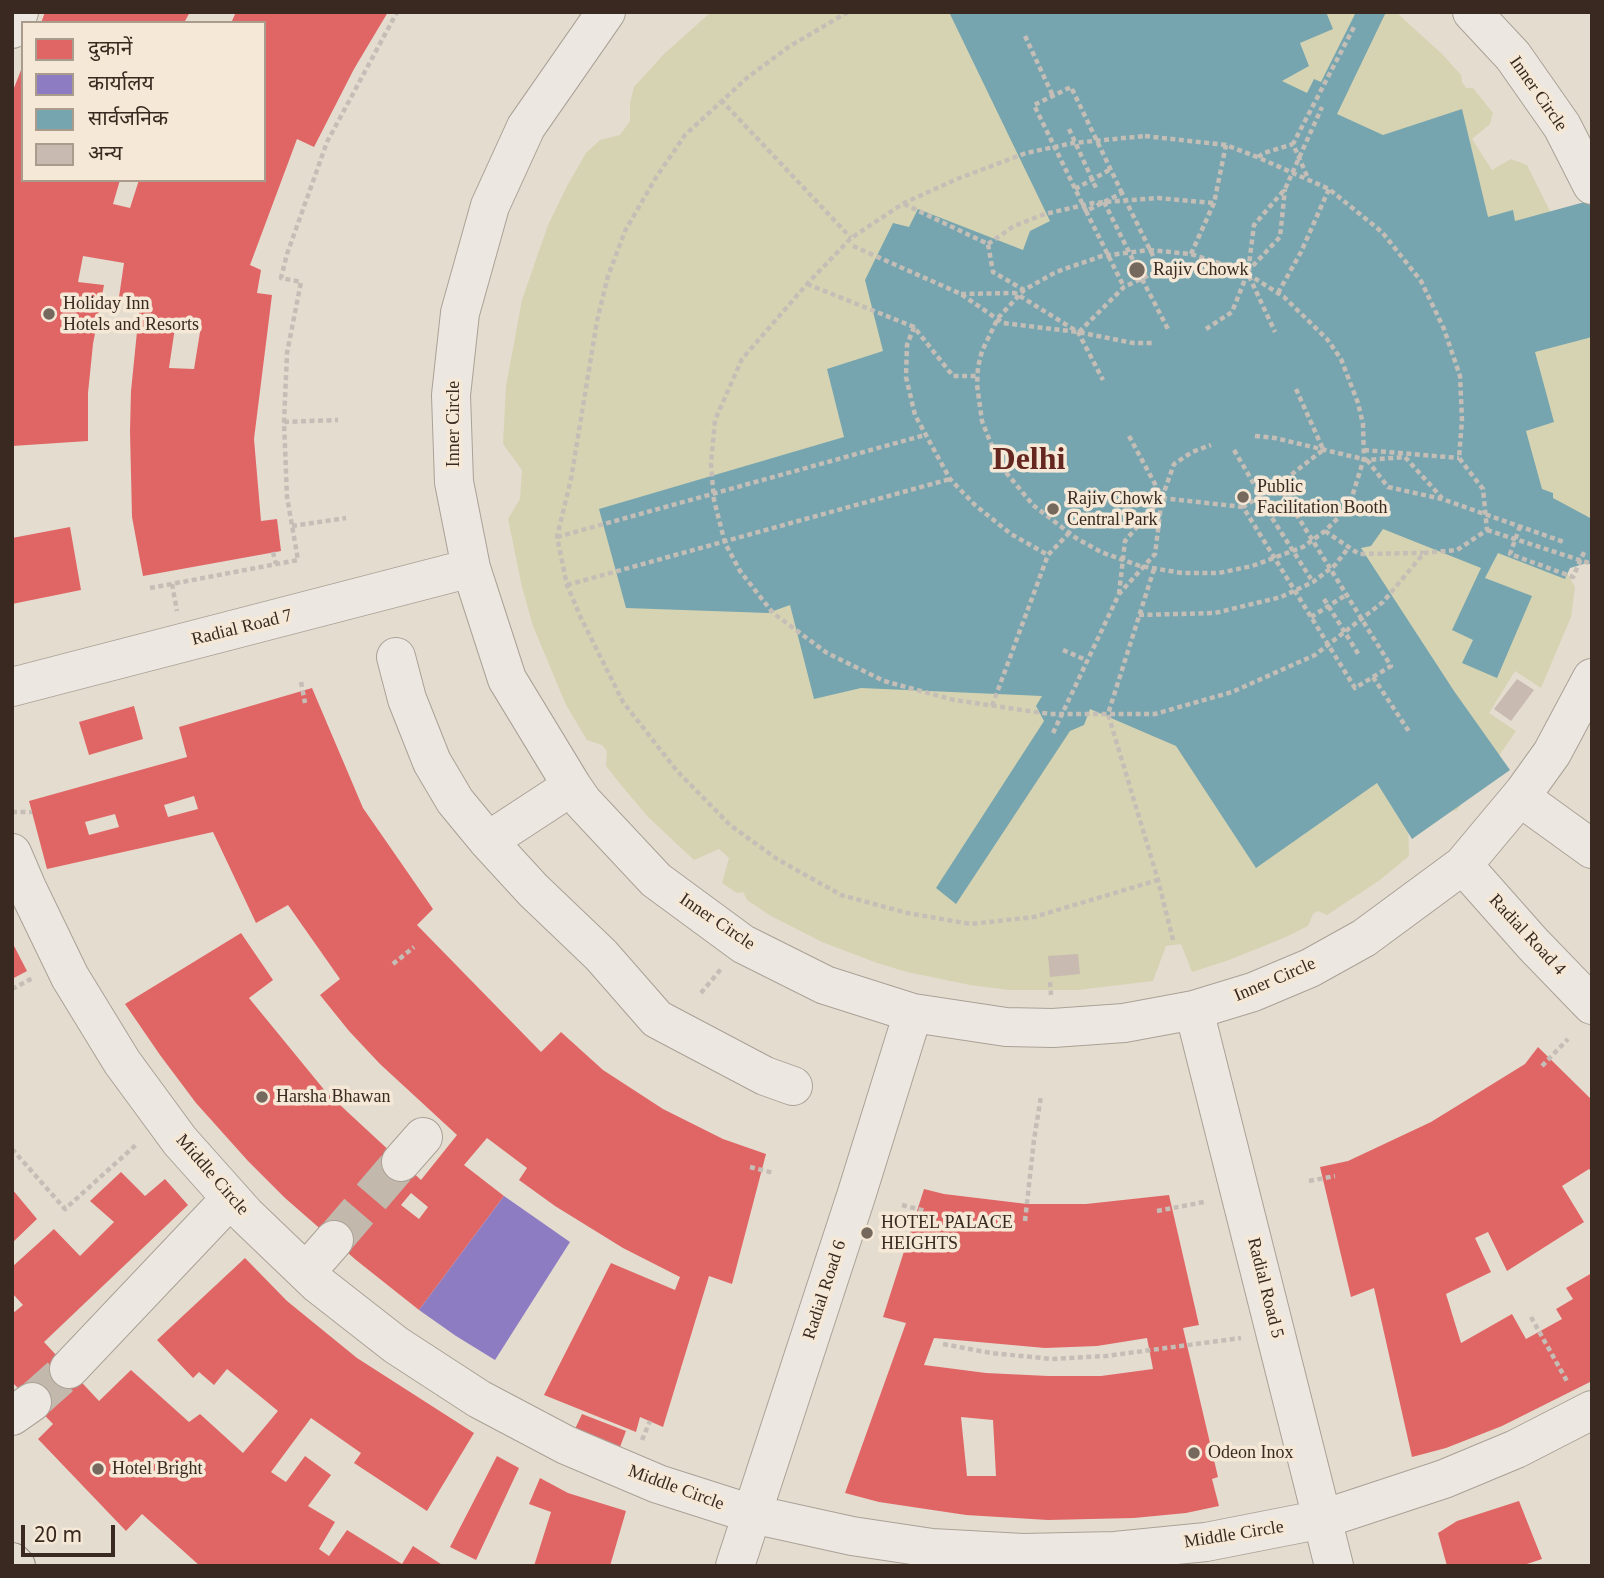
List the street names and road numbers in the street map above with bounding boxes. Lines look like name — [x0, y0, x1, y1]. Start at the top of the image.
street label: Inner Circle — [1501, 48, 1575, 140]
street label: Inner Circle — [443, 375, 465, 473]
street label: Radial Road 7 — [184, 604, 300, 652]
street label: Inner Circle — [671, 886, 763, 958]
street label: Radial Road 4 — [1480, 886, 1574, 984]
street label: Inner Circle — [1226, 951, 1324, 1009]
street label: Middle Circle — [168, 1127, 256, 1223]
street label: Radial Road 5 — [1241, 1230, 1289, 1346]
street label: Radial Road 6 — [797, 1232, 853, 1348]
street label: Middle Circle — [621, 1459, 731, 1517]
street label: Middle Circle — [1178, 1516, 1290, 1554]

